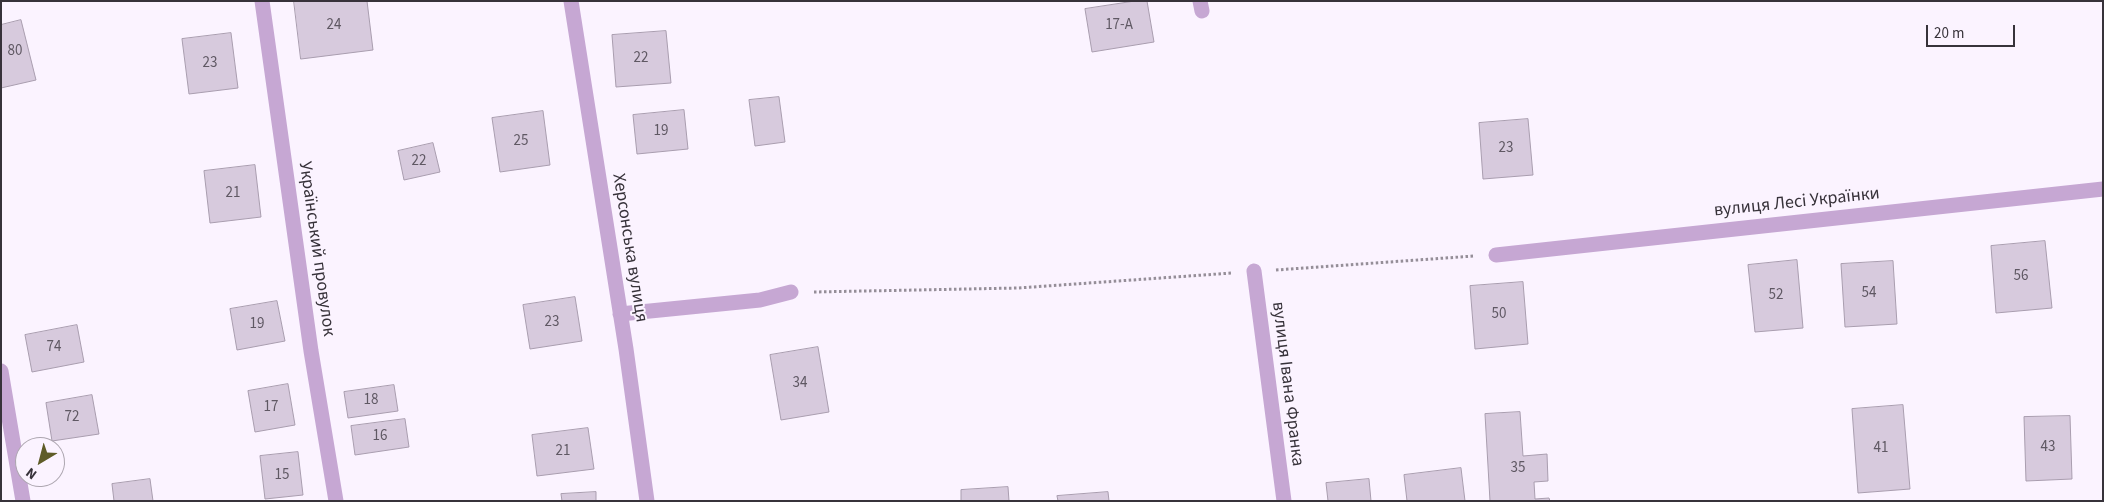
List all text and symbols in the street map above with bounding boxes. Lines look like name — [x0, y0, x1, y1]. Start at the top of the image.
scale bar — [1929, 15, 2018, 47]
house number: 24 — [327, 17, 341, 35]
house number: 17-А — [1105, 17, 1133, 35]
text: 20 m — [1934, 23, 1964, 44]
house number: 80 — [8, 43, 22, 61]
house number: 22 — [634, 50, 648, 68]
house number: 23 — [203, 55, 217, 73]
house number: 19 — [654, 123, 668, 141]
house number: 25 — [514, 133, 528, 151]
house number: 23 — [1499, 140, 1513, 158]
house number: 22 — [412, 153, 426, 171]
street label: Український провулок — [293, 160, 339, 338]
street label: Херсонська вулиця — [607, 172, 651, 324]
street label: вулиця Лесі Українки — [1713, 184, 1881, 222]
house number: 21 — [226, 185, 240, 203]
house number: 56 — [2014, 268, 2028, 286]
house number: 54 — [1862, 285, 1876, 303]
house number: 52 — [1769, 287, 1783, 305]
street label: вулиця Івана Франка — [1266, 300, 1308, 468]
house number: 50 — [1492, 306, 1506, 324]
house number: 23 — [545, 314, 559, 332]
house number: 19 — [250, 316, 264, 334]
house number: 74 — [47, 339, 61, 357]
house number: 34 — [793, 375, 807, 393]
house number: 18 — [364, 392, 378, 410]
house number: 17 — [264, 399, 278, 417]
house number: 72 — [65, 409, 79, 427]
house number: 16 — [373, 428, 387, 446]
north arrow — [15, 437, 65, 487]
house number: 43 — [2041, 439, 2055, 457]
house number: 41 — [1874, 440, 1888, 458]
house number: 21 — [556, 443, 570, 461]
house number: 35 — [1511, 460, 1525, 478]
text: N — [22, 462, 41, 484]
house number: 15 — [275, 467, 289, 485]

